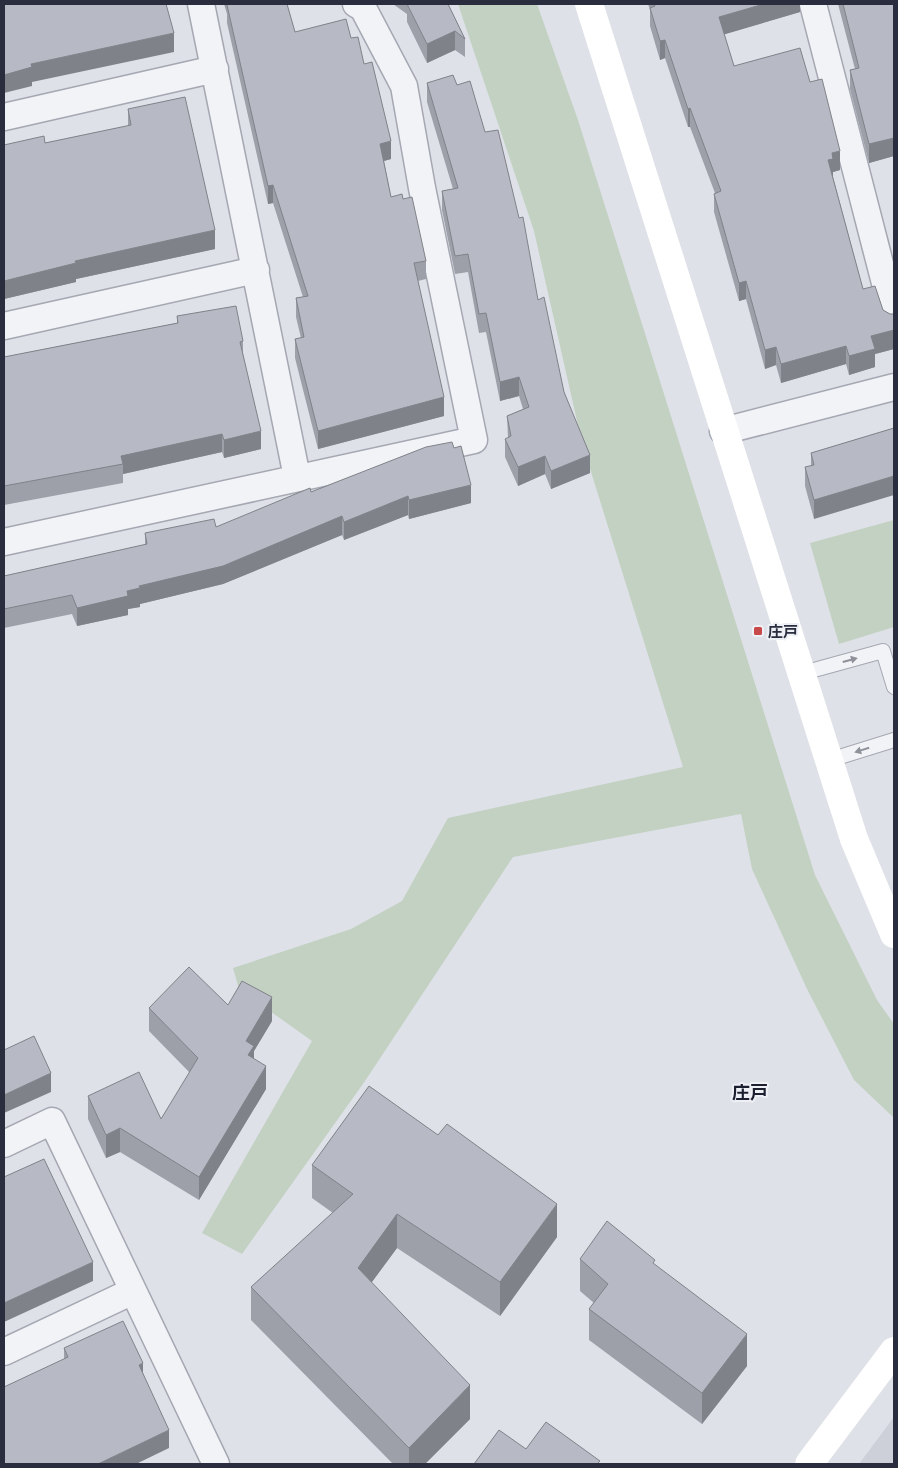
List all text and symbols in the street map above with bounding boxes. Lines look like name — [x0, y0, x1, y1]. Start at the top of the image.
place label: 庄戸 — [768, 621, 798, 642]
marker: 庄戸 — [752, 625, 764, 637]
one-way arrow — [842, 656, 857, 664]
one-way arrow — [855, 747, 870, 755]
district label: 庄戸 — [732, 1080, 768, 1105]

